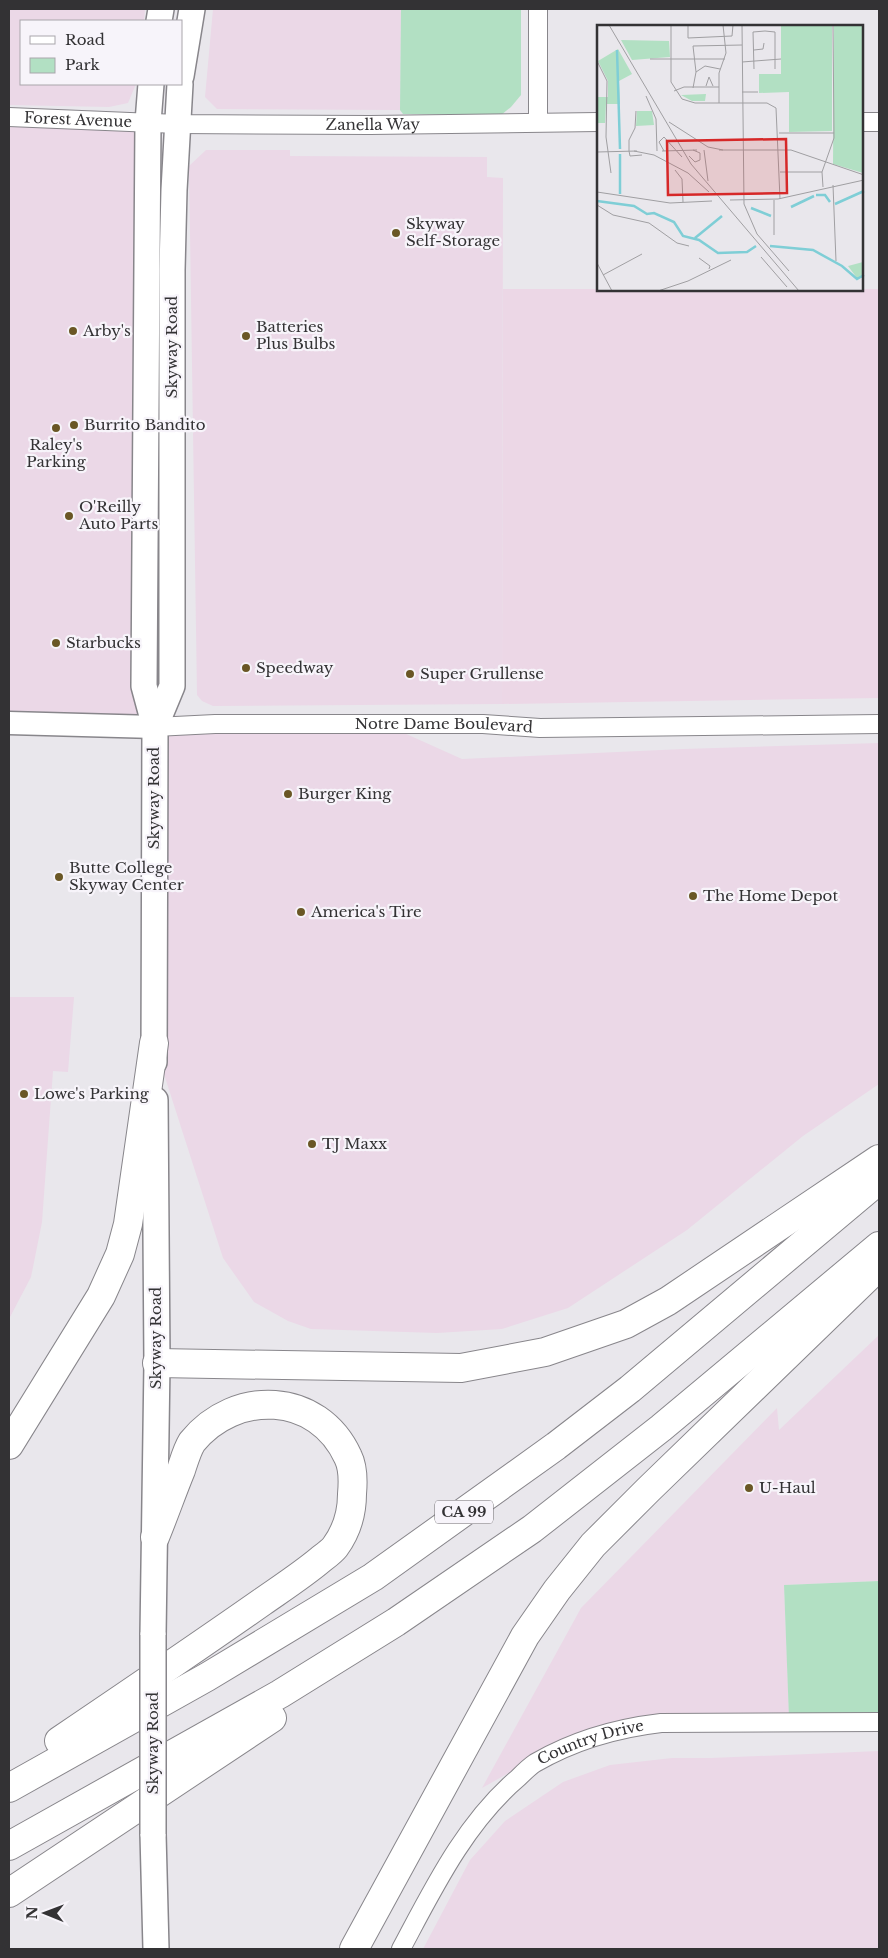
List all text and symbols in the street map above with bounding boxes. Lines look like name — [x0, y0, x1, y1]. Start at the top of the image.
legend — [20, 20, 182, 85]
inset map — [597, 25, 863, 291]
text: Road — [65, 30, 105, 49]
text: Park — [65, 55, 101, 74]
street label: Forest Avenue — [23, 108, 132, 131]
street label: Zanella Way — [326, 114, 421, 134]
place label: Skyway Self-Storage — [406, 214, 500, 250]
marker: Skyway Self-Storage — [390, 227, 402, 239]
street label: Skyway Road — [162, 296, 181, 398]
place label: Batteries Plus Bulbs — [256, 317, 336, 353]
place label: Arby's — [82, 321, 131, 340]
marker: Arby's — [67, 325, 79, 337]
marker: Batteries Plus Bulbs — [240, 330, 252, 342]
place label: Burrito Bandito — [84, 415, 206, 434]
marker: Burrito Bandito — [68, 419, 80, 431]
marker: Raley's Parking — [50, 422, 62, 434]
place label: Raley's Parking — [26, 435, 87, 471]
place label: O'Reilly Auto Parts — [78, 497, 158, 533]
marker: O'Reilly Auto Parts — [63, 510, 75, 522]
place label: Starbucks — [66, 633, 141, 652]
marker: Starbucks — [50, 637, 62, 649]
place label: Speedway — [256, 658, 334, 677]
marker: Speedway — [240, 662, 252, 674]
place label: Super Grullense — [420, 664, 544, 683]
marker: Super Grullense — [404, 668, 416, 680]
street label: Notre Dame Boulevard — [355, 714, 534, 736]
street label: Skyway Road — [144, 747, 163, 849]
place label: Burger King — [298, 784, 392, 803]
marker: Burger King — [282, 788, 294, 800]
place label: Butte College Skyway Center — [69, 858, 185, 894]
marker: Butte College Skyway Center — [53, 871, 65, 883]
place label: The Home Depot — [703, 886, 838, 905]
marker: The Home Depot — [687, 890, 699, 902]
place label: America's Tire — [310, 902, 422, 921]
marker: America's Tire — [295, 906, 307, 918]
place label: Lowe's Parking — [34, 1084, 150, 1103]
marker: Lowe's Parking — [18, 1088, 30, 1100]
place label: TJ Maxx — [322, 1134, 387, 1153]
marker: TJ Maxx — [306, 1138, 318, 1150]
street label: Skyway Road — [146, 1287, 165, 1389]
place label: U-Haul — [759, 1478, 816, 1497]
marker: U-Haul — [743, 1482, 755, 1494]
road number: CA 99 — [435, 1500, 493, 1524]
street label: Skyway Road — [143, 1692, 162, 1794]
street label: Country Drive — [534, 1716, 645, 1769]
north arrow — [20, 1888, 70, 1938]
text: N — [23, 1906, 41, 1920]

